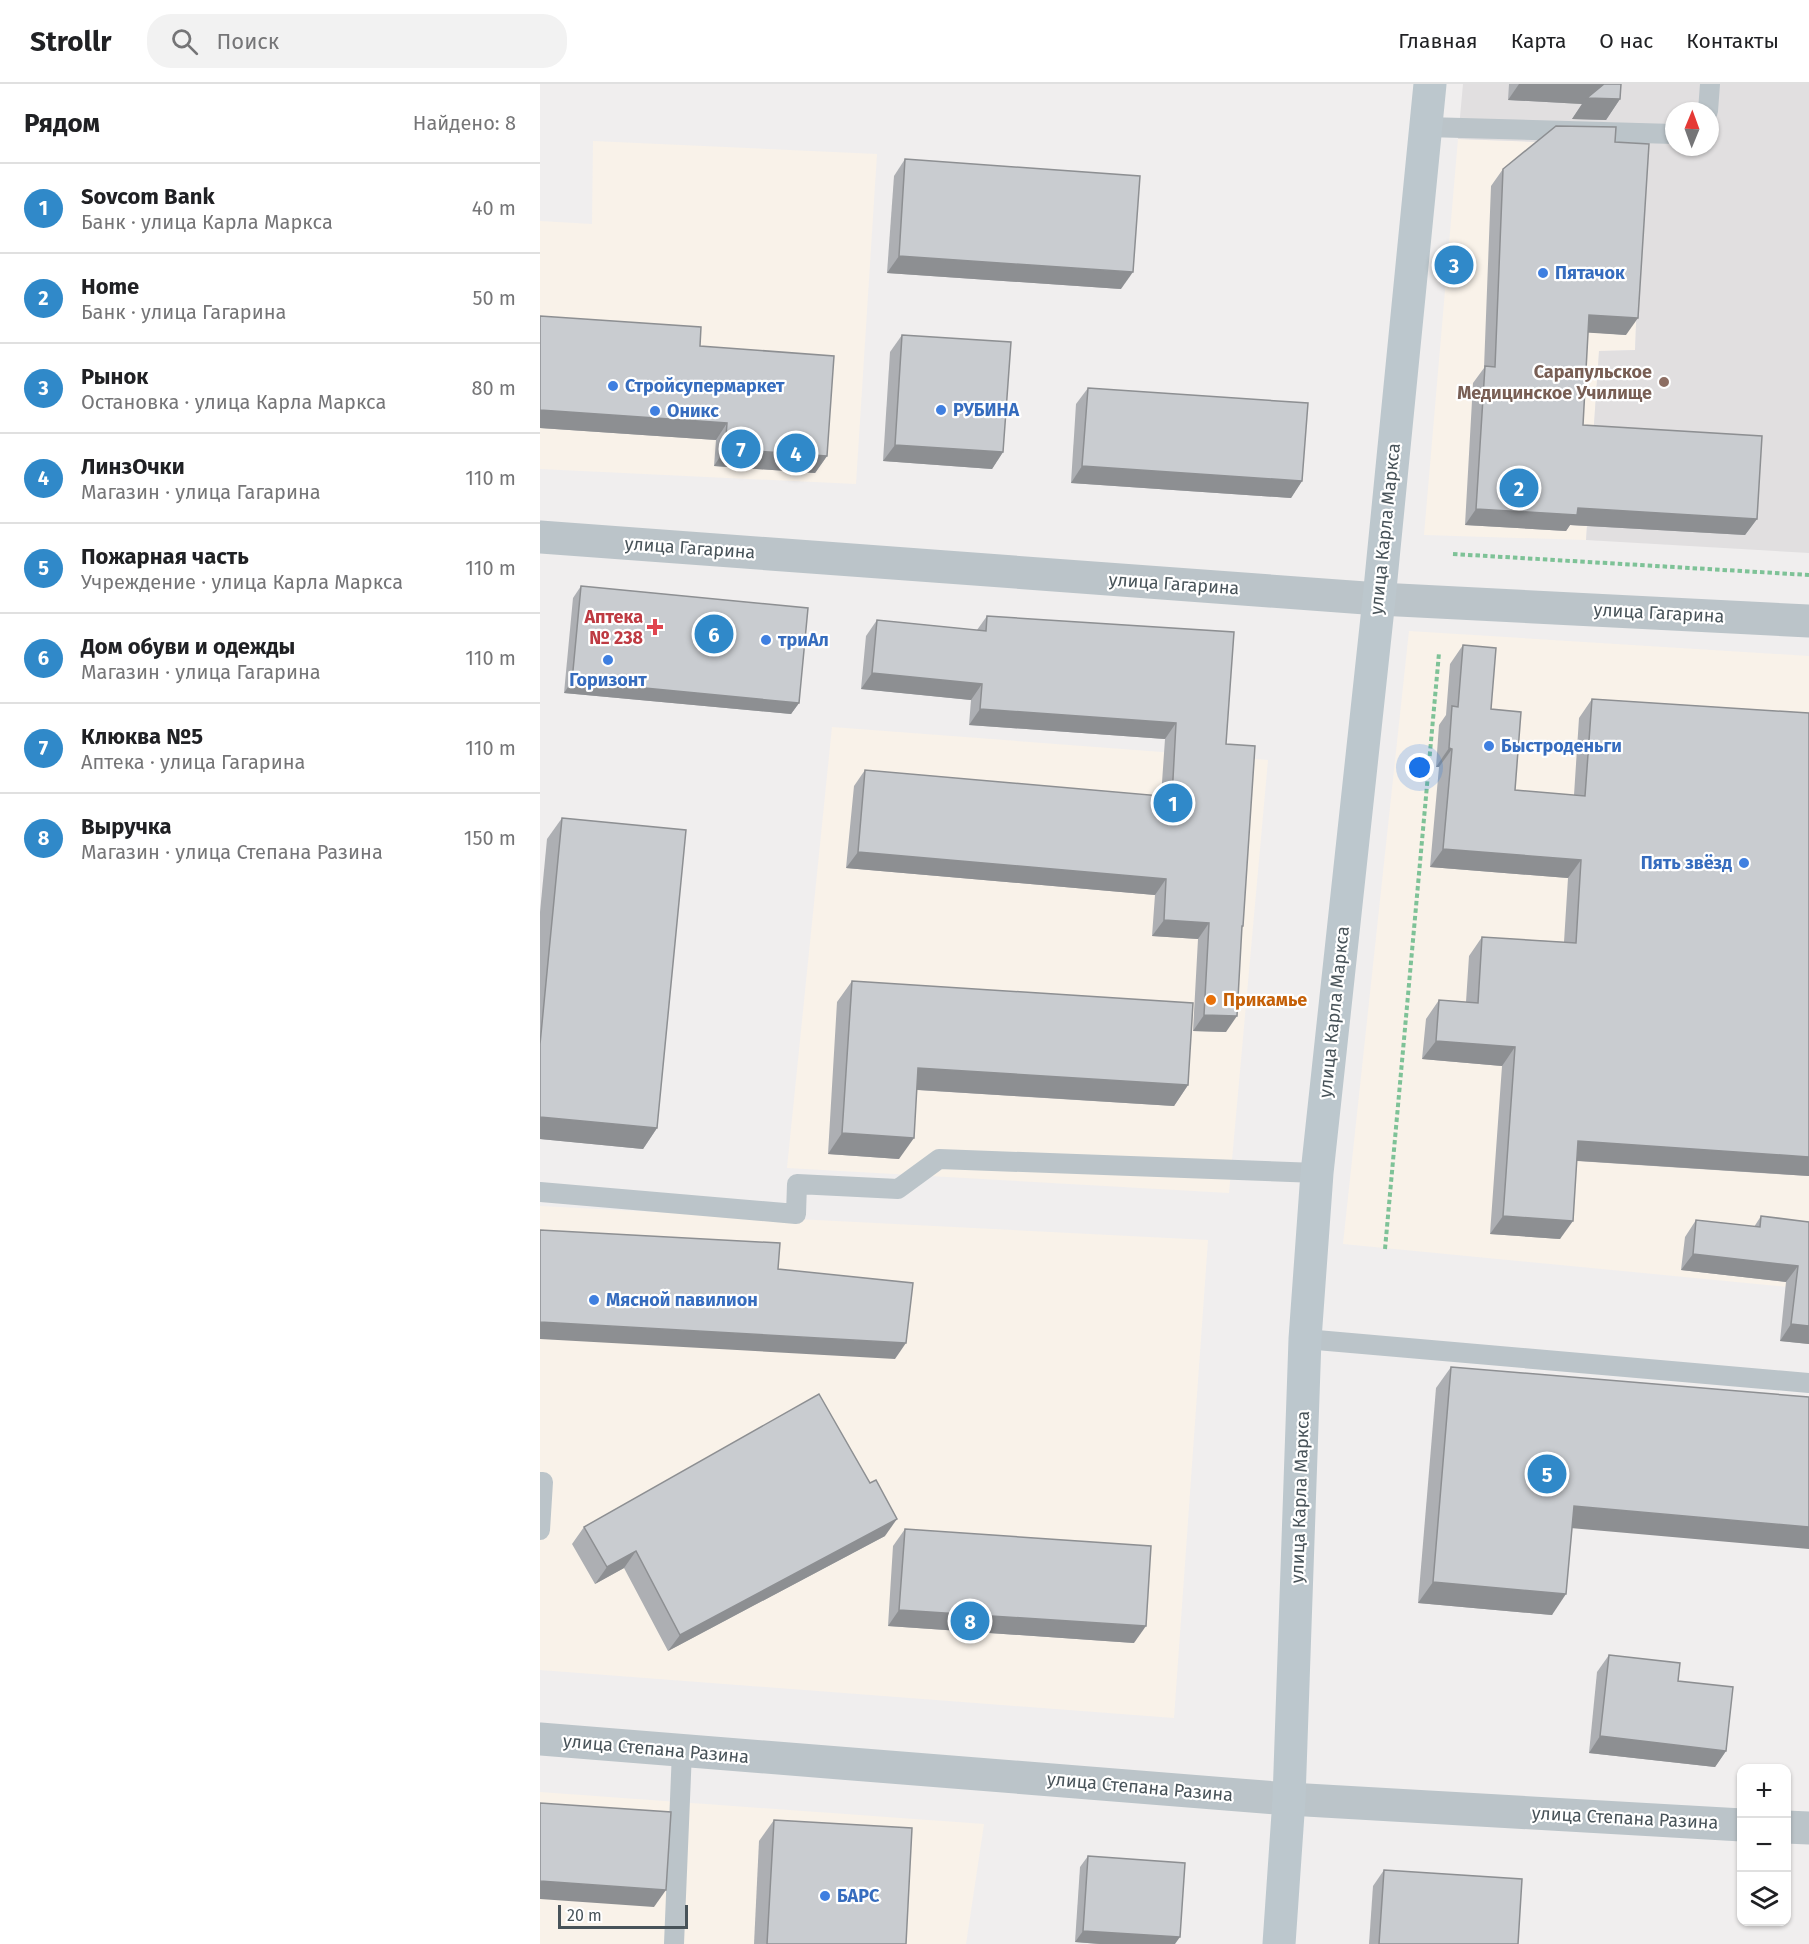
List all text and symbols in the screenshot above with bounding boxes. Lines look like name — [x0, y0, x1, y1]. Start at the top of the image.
search box — [147, 14, 567, 68]
text: Strollr — [30, 25, 111, 58]
icon: search — [168, 25, 201, 58]
text: Поиск — [216, 28, 279, 55]
text: Главная — [1398, 28, 1478, 54]
text: Карта — [1511, 28, 1566, 54]
text: О нас — [1599, 28, 1653, 54]
text: Контакты — [1686, 28, 1779, 54]
north arrow — [1665, 102, 1719, 156]
text: Рядом — [24, 108, 100, 139]
text: Найдено: 8 — [413, 111, 516, 135]
text: Sovcom Bank — [81, 183, 215, 210]
text: 1 — [39, 196, 48, 220]
text: 40 m — [472, 196, 516, 220]
text: Банк · улица Карла Маркса — [81, 210, 333, 234]
pin: 3 — [1434, 242, 1474, 288]
place label: Пятачок — [1555, 262, 1625, 284]
marker: Пятачок — [1536, 266, 1550, 280]
text: Home — [81, 273, 139, 300]
text: 2 — [38, 286, 49, 310]
text: 50 m — [472, 286, 516, 310]
text: Банк · улица Гагарина — [81, 300, 286, 324]
place label: Сарапульское Медицинское Училище — [1457, 361, 1652, 404]
text: Рынок — [81, 363, 148, 390]
place label: Стройсупермаркет — [625, 375, 785, 397]
marker: Сарапульское Медицинское Училище — [1657, 375, 1671, 389]
text: 3 — [38, 376, 49, 400]
text: 80 m — [471, 376, 516, 400]
marker: Стройсупермаркет — [606, 379, 620, 393]
text: Остановка · улица Карла Маркса — [81, 390, 386, 414]
place label: РУБИНА — [953, 399, 1019, 421]
place label: Оникс — [667, 400, 719, 422]
marker: РУБИНА — [934, 403, 948, 417]
marker: Оникс — [648, 404, 662, 418]
pin: 7 — [722, 426, 760, 472]
pin: 4 — [776, 430, 816, 476]
street label: улица Карла Маркса — [1365, 442, 1405, 616]
text: ЛинзОчки — [81, 453, 185, 480]
text: 4 — [38, 466, 49, 490]
text: 110 m — [465, 466, 516, 490]
pin: 2 — [1500, 466, 1538, 510]
text: Магазин · улица Гагарина — [81, 480, 321, 504]
street label: улица Гагарина — [624, 532, 756, 564]
text: Пожарная часть — [81, 543, 249, 570]
text: 5 — [38, 556, 49, 580]
text: 110 m — [465, 556, 516, 580]
street label: улица Гагарина — [1108, 568, 1240, 600]
text: Учреждение · улица Карла Маркса — [81, 570, 403, 594]
street label: улица Гагарина — [1593, 599, 1725, 627]
place label: Аптека № 238 — [583, 606, 643, 649]
pin: 6 — [694, 612, 734, 656]
marker: Аптека № 238 — [648, 620, 662, 634]
place label: триАл — [778, 629, 829, 651]
text: Дом обуви и одежды — [81, 633, 295, 660]
marker: триАл — [759, 633, 773, 647]
text: 6 — [38, 646, 49, 670]
text: 110 m — [465, 646, 516, 670]
marker: Горизонт — [601, 653, 615, 667]
text: Магазин · улица Гагарина — [81, 660, 321, 684]
place label: Горизонт — [569, 669, 647, 691]
text: Клюква №5 — [81, 723, 203, 750]
place label: Быстроденьги — [1501, 735, 1622, 757]
text: 7 — [39, 736, 48, 760]
text: 110 m — [465, 736, 516, 760]
marker: Быстроденьги — [1482, 739, 1496, 753]
text: Аптека · улица Гагарина — [81, 750, 305, 774]
your location — [1405, 753, 1434, 782]
pin: 1 — [1154, 780, 1192, 826]
text: Выручка — [81, 813, 172, 840]
text: 8 — [38, 826, 49, 850]
text: 150 m — [464, 826, 516, 850]
text: Магазин · улица Степана Разина — [81, 840, 383, 864]
place label: Пять звёзд — [1641, 852, 1732, 874]
marker: Пять звёзд — [1737, 856, 1751, 870]
street label: улица Карла Маркса — [1314, 925, 1354, 1099]
place label: Прикамье — [1223, 989, 1307, 1011]
marker: Прикамье — [1204, 993, 1218, 1007]
place label: Мясной павилион — [606, 1289, 758, 1311]
marker: Мясной павилион — [587, 1293, 601, 1307]
street label: улица Карла Маркса — [1286, 1410, 1314, 1584]
pin: 5 — [1528, 1452, 1566, 1496]
pin: 8 — [950, 1598, 990, 1644]
street label: улица Степана Разина — [562, 1730, 750, 1768]
map controls — [1737, 1764, 1791, 1926]
button: + — [1737, 1764, 1791, 1818]
street label: улица Степана Разина — [1046, 1768, 1234, 1806]
street label: улица Степана Разина — [1531, 1802, 1719, 1834]
button: − — [1737, 1818, 1791, 1872]
button: layers — [1737, 1872, 1791, 1926]
place label: БАРС — [837, 1885, 880, 1907]
marker: БАРС — [818, 1889, 832, 1903]
scale bar — [558, 1902, 688, 1930]
text: 20 m — [567, 1906, 602, 1925]

